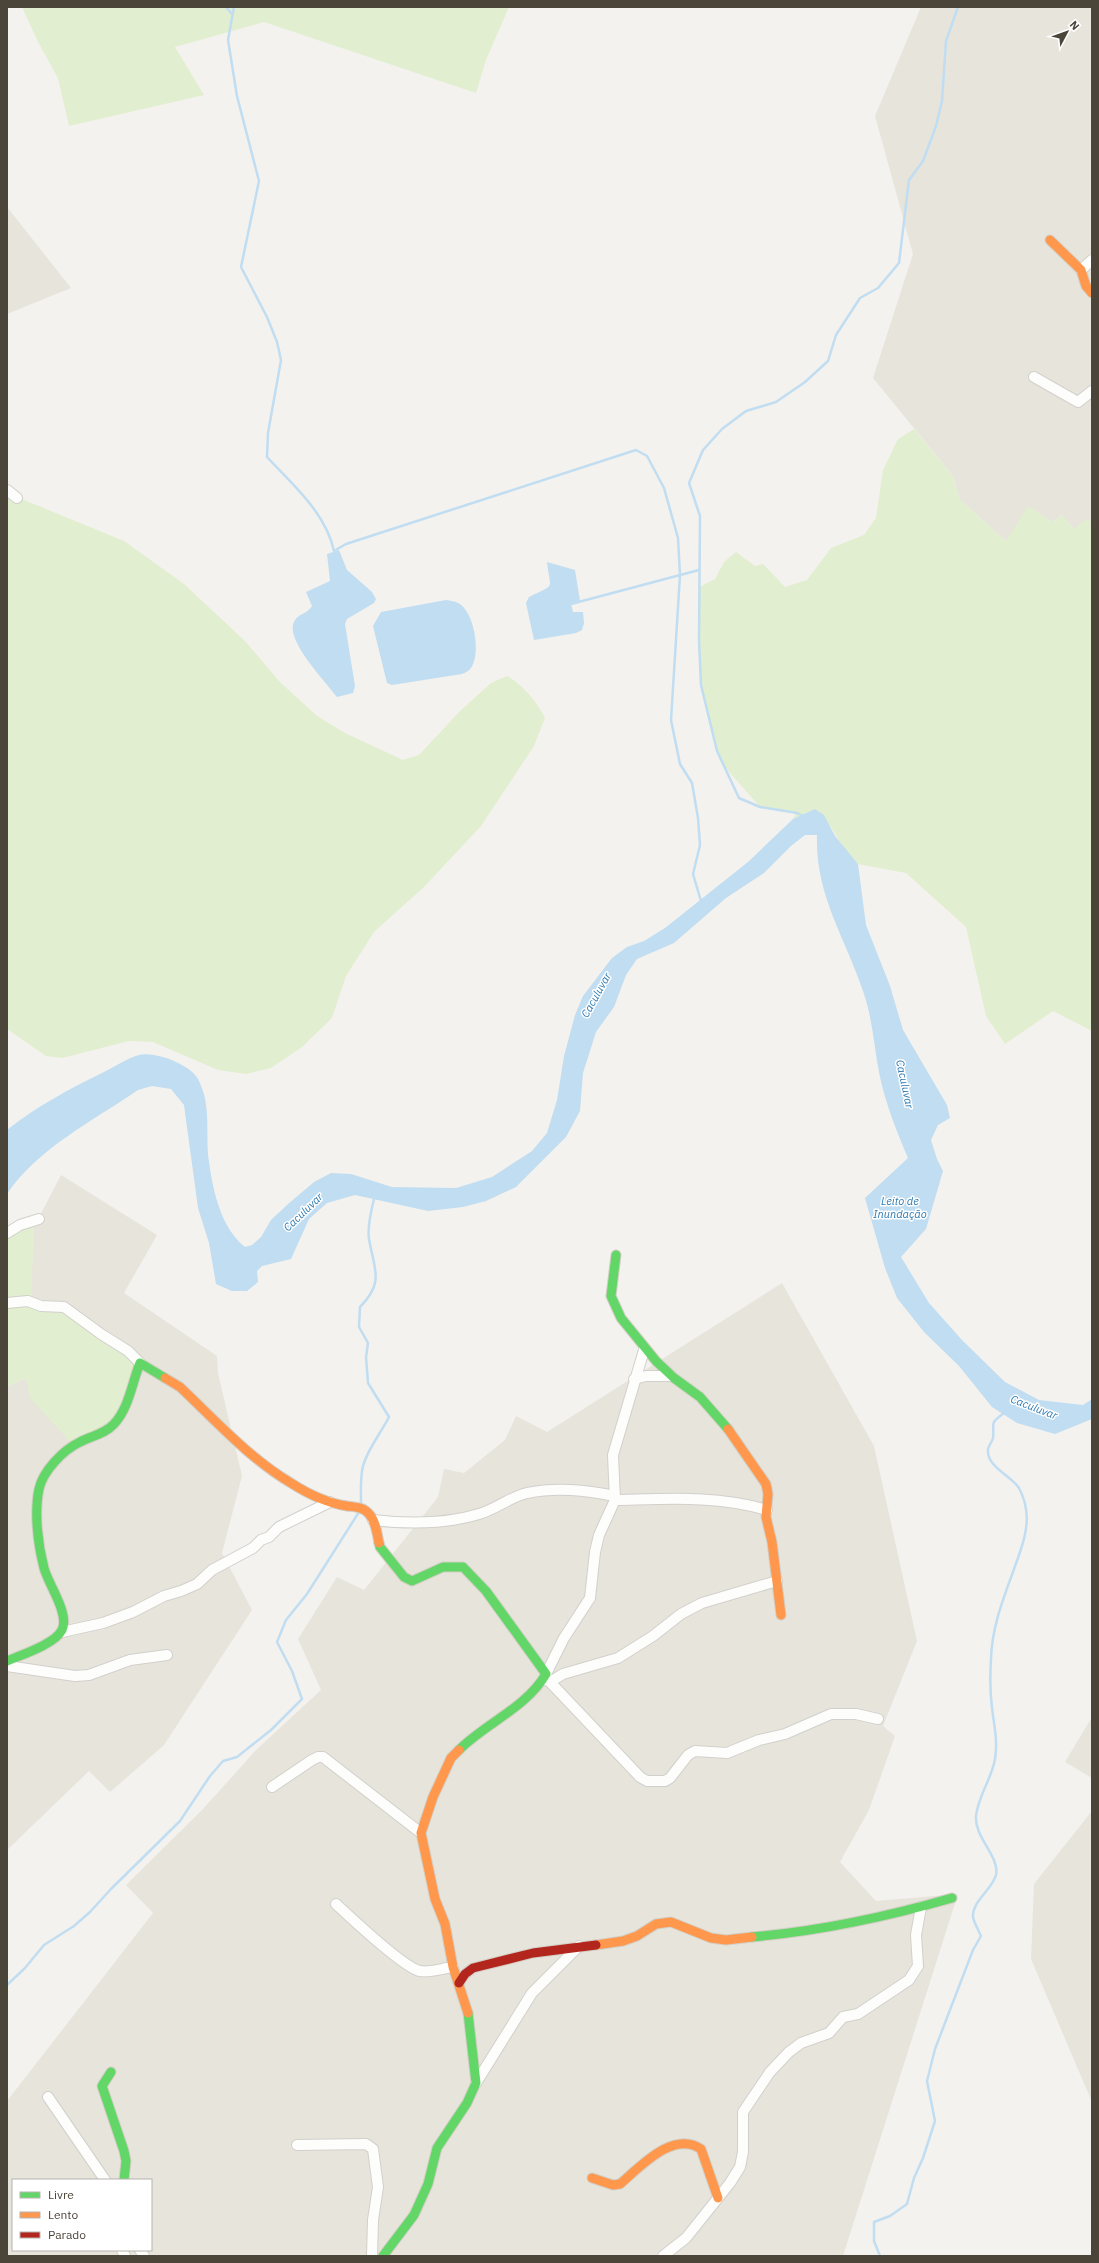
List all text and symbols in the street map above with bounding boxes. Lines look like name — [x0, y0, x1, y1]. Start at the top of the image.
north arrow — [1047, 12, 1087, 52]
text: N — [1067, 18, 1082, 33]
water label: Caculuvar — [578, 969, 615, 1020]
water label: Caculuvar — [893, 1059, 917, 1110]
water label: Caculuvar — [280, 1189, 326, 1234]
water label: Leito de Inundação — [873, 1194, 927, 1221]
water label: Caculuvar — [1009, 1392, 1060, 1423]
legend — [12, 2179, 152, 2251]
text: Livre — [48, 2187, 74, 2202]
text: Lento — [48, 2207, 78, 2222]
text: Parado — [48, 2227, 86, 2242]

